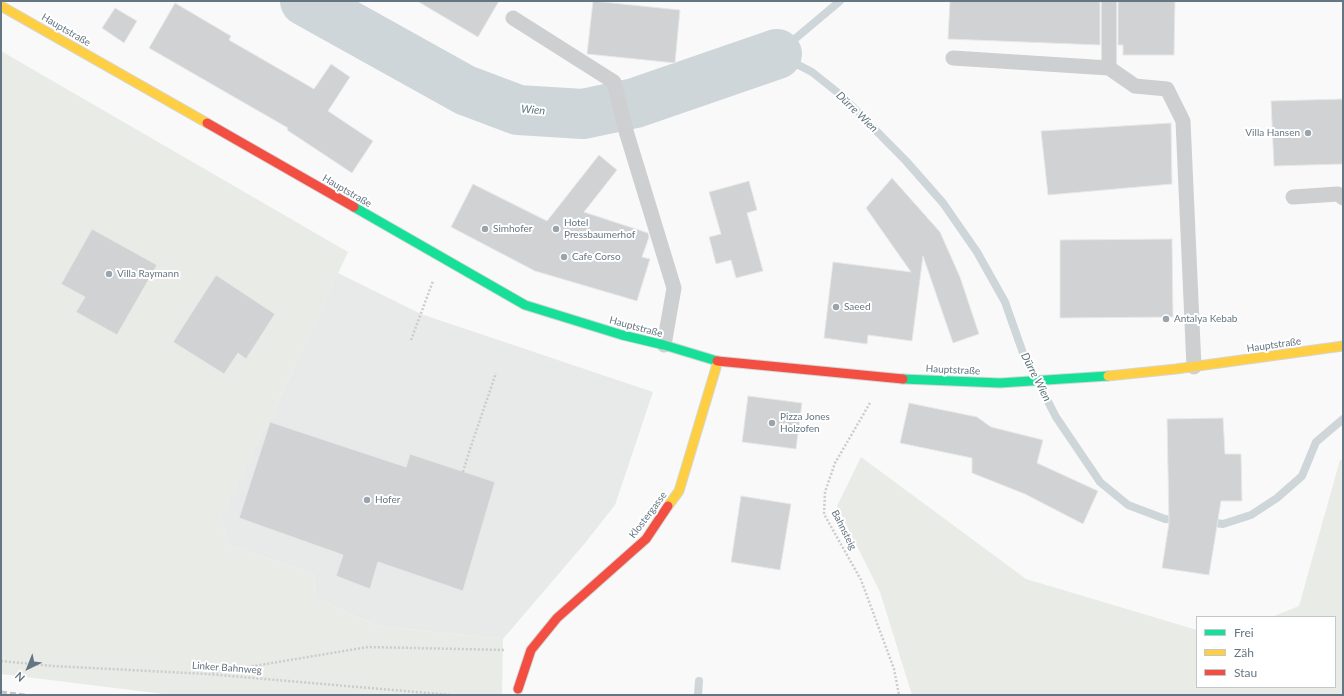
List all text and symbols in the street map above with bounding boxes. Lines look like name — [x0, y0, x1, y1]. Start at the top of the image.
street label: Hauptstraße — [39, 11, 93, 49]
water label: Dürre Wien — [833, 89, 881, 135]
water label: Wien — [520, 102, 546, 118]
place label: Villa Hansen — [1245, 127, 1300, 139]
marker: Villa Hansen — [1303, 128, 1313, 138]
street label: Hauptstraße — [320, 172, 374, 210]
place label: Hotel Pressbaumerhof — [564, 217, 635, 240]
place label: Simhofer — [493, 223, 532, 235]
marker: Simhofer — [480, 224, 490, 234]
marker: Hotel Pressbaumerhof — [551, 224, 561, 234]
place label: Cafe Corso — [572, 251, 621, 263]
marker: Cafe Corso — [559, 252, 569, 262]
place label: Villa Raymann — [117, 268, 179, 280]
marker: Villa Raymann — [104, 269, 114, 279]
place label: Saeed — [844, 301, 870, 313]
marker: Saeed — [831, 302, 841, 312]
place label: Antalya Kebab — [1174, 313, 1237, 325]
street label: Hauptstraße — [608, 314, 664, 340]
marker: Antalya Kebab — [1161, 314, 1171, 324]
street label: Hauptstraße — [1246, 335, 1302, 355]
water label: Dürre Wien — [1018, 350, 1054, 404]
street label: Hauptstraße — [925, 363, 981, 377]
place label: Pizza Jones Holzofen — [780, 411, 830, 434]
marker: Pizza Jones Holzofen — [767, 418, 777, 428]
street label: Klostergasse — [627, 489, 669, 541]
place label: Hofer — [375, 494, 400, 506]
marker: Hofer — [362, 495, 372, 505]
street label: Bahnsteig — [829, 508, 859, 552]
legend — [1196, 616, 1336, 688]
text: Frei — [1234, 625, 1254, 640]
text: Zäh — [1234, 645, 1254, 660]
north arrow — [8, 648, 48, 688]
street label: Linker Bahnweg — [192, 660, 262, 676]
text: Stau — [1234, 665, 1257, 680]
text: N — [12, 670, 27, 685]

